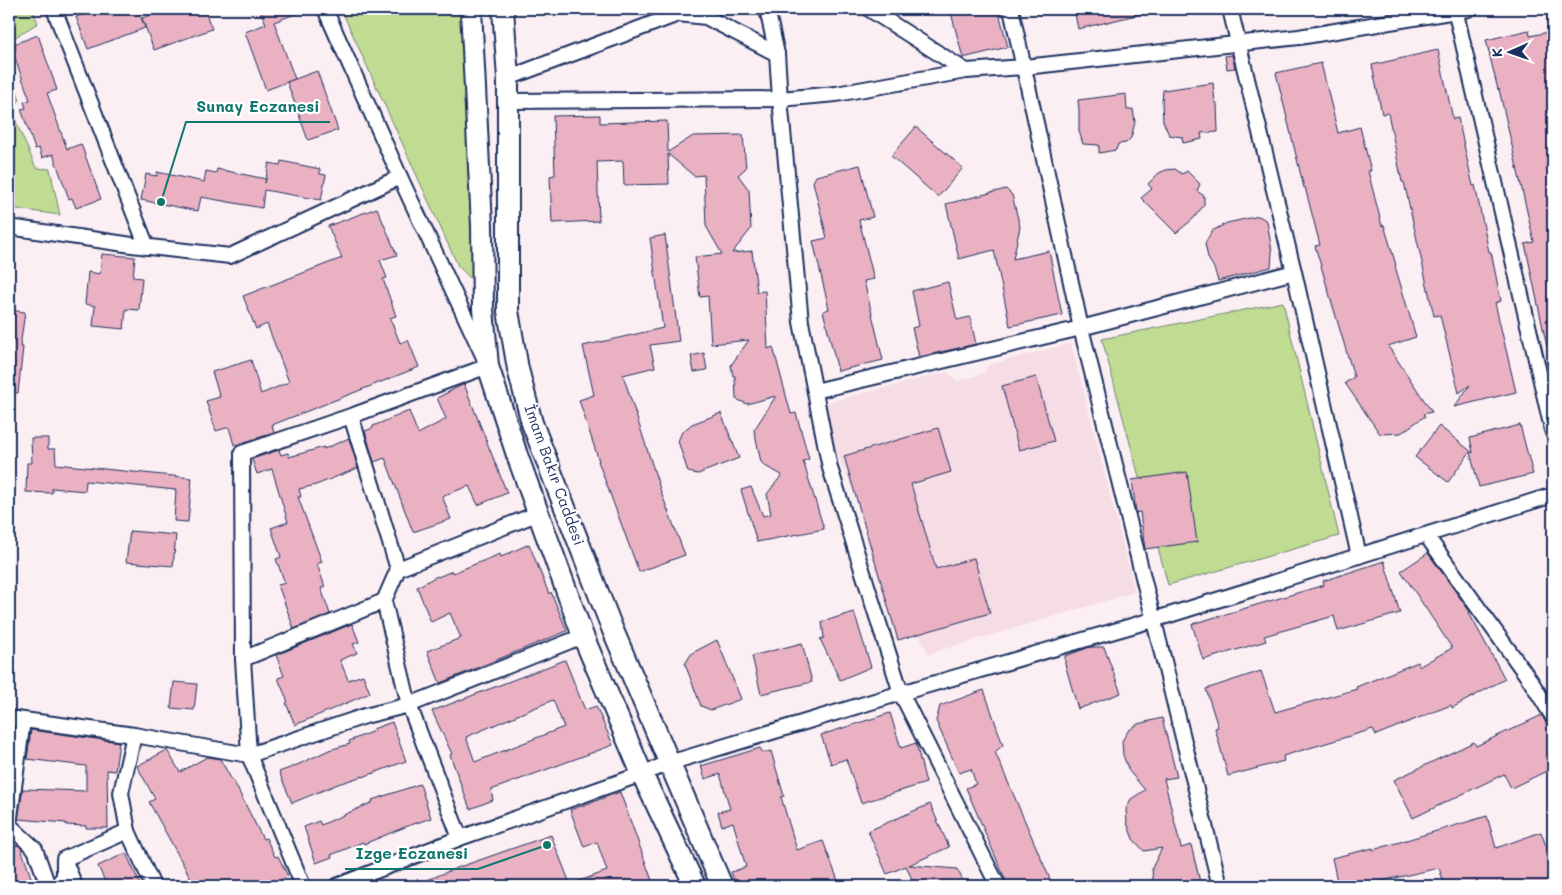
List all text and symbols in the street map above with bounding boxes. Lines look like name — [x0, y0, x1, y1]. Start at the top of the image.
north arrow — [1484, 28, 1534, 78]
text: K — [1487, 48, 1506, 57]
callout: Sunay Eczanesi — [186, 91, 330, 122]
text: Sunay Eczanesi — [196, 95, 320, 116]
street label: İmam Bakır Caddesi — [520, 401, 590, 548]
callout: Izge Eczanesi — [345, 838, 478, 869]
text: Izge Eczanesi — [356, 842, 468, 863]

